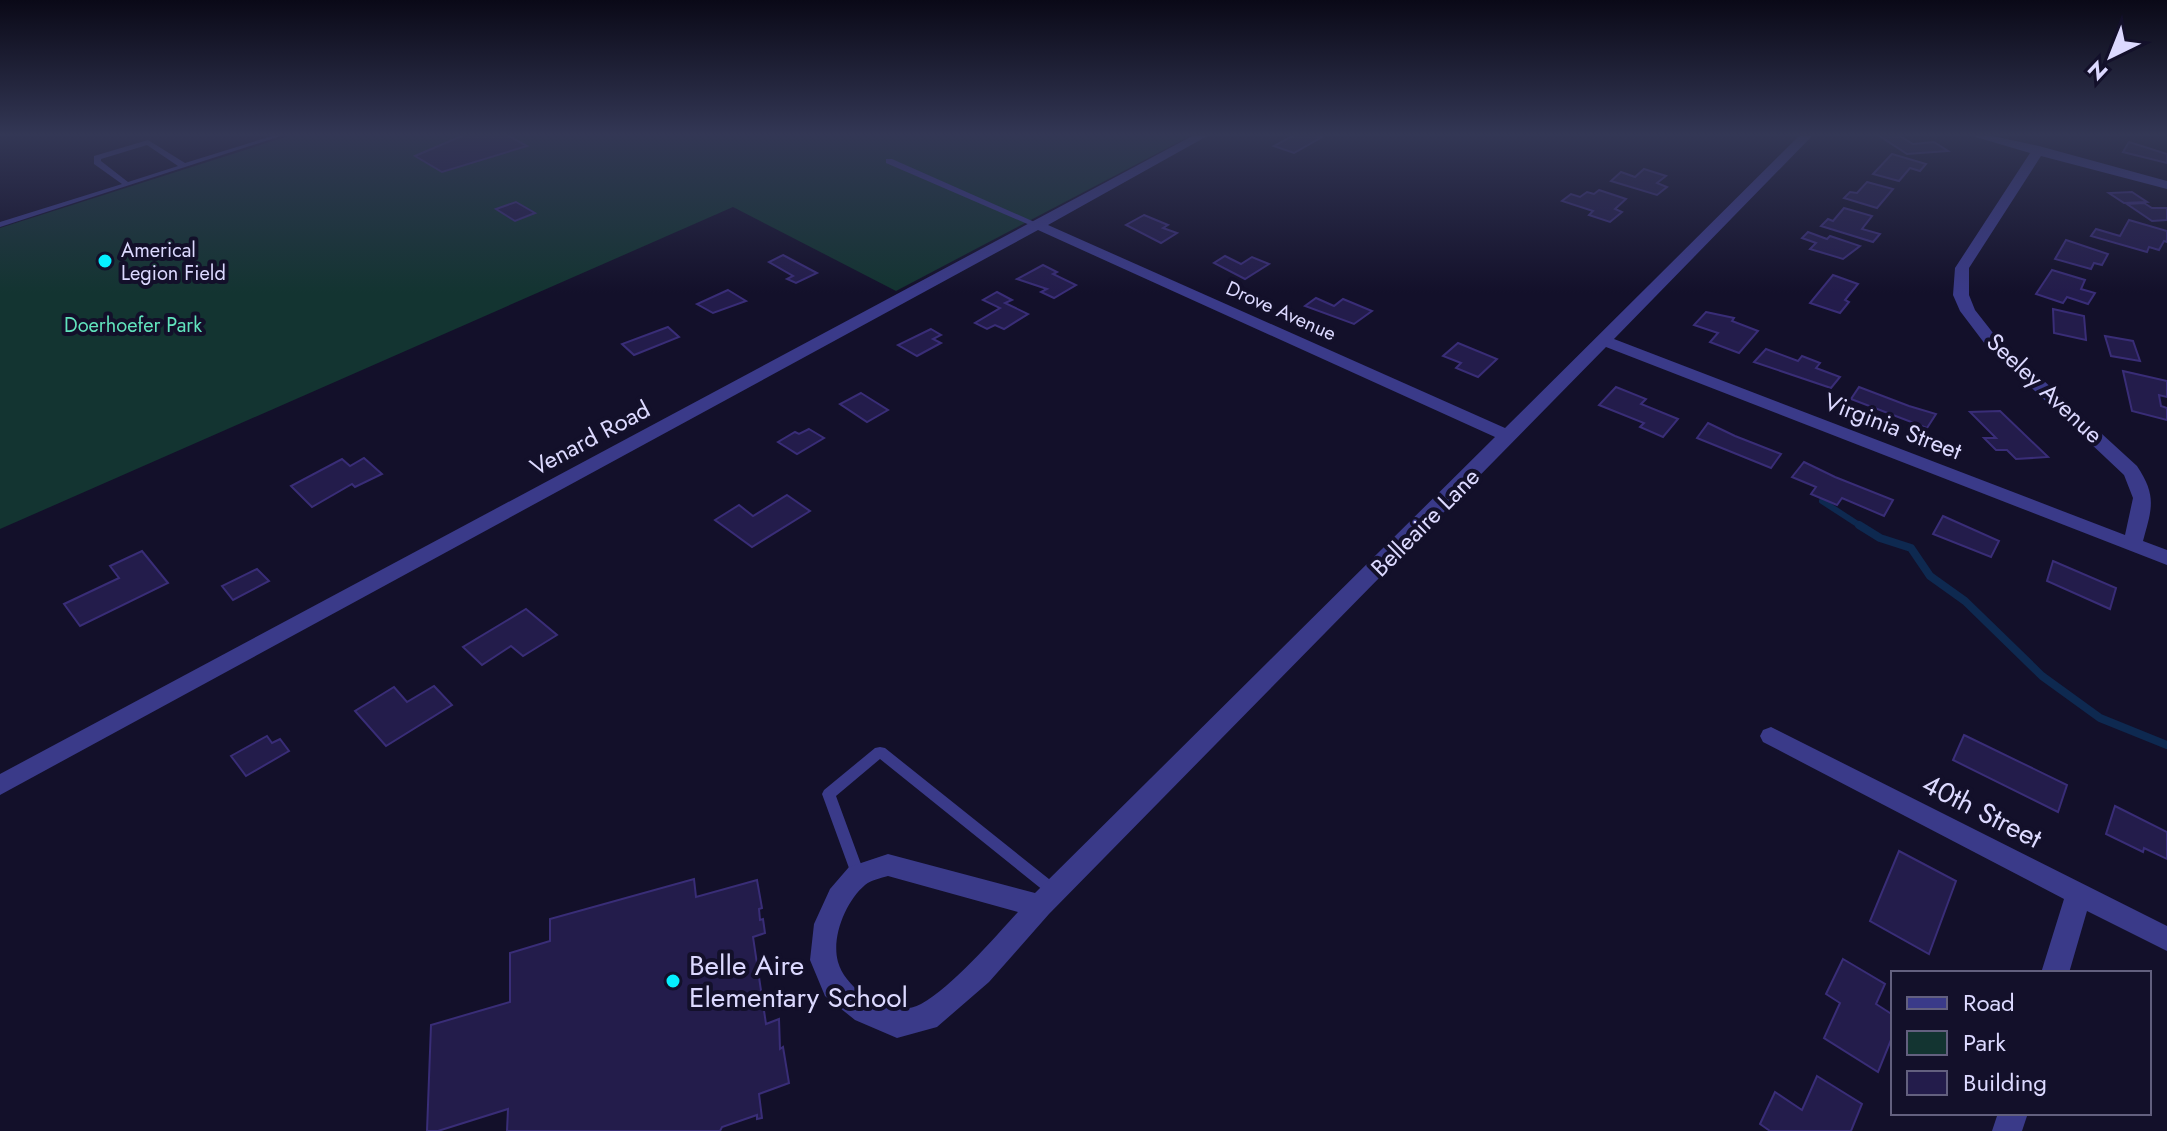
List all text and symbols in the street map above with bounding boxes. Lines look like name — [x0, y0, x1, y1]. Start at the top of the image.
north arrow — [2071, 16, 2151, 96]
text: N — [2080, 53, 2115, 88]
place label: Americal Legion Field — [121, 236, 226, 288]
marker: Americal Legion Field — [96, 252, 114, 270]
street label: Drove Avenue — [1221, 274, 1341, 348]
park label: Doerhoefer Park — [64, 311, 202, 340]
street label: Seeley Avenue — [1979, 325, 2111, 451]
street label: Virginia Street — [1819, 384, 1967, 468]
street label: Venard Road — [524, 392, 656, 484]
street label: Belleaire Lane — [1363, 460, 1487, 584]
street label: 40th Street — [1915, 763, 2049, 859]
place label: Belle Aire Elementary School — [689, 945, 908, 1018]
legend — [1891, 971, 2151, 1115]
marker: Belle Aire Elementary School — [664, 972, 682, 990]
text: Road — [1963, 985, 2015, 1020]
text: Park — [1963, 1025, 2006, 1060]
text: Building — [1963, 1065, 2047, 1100]

